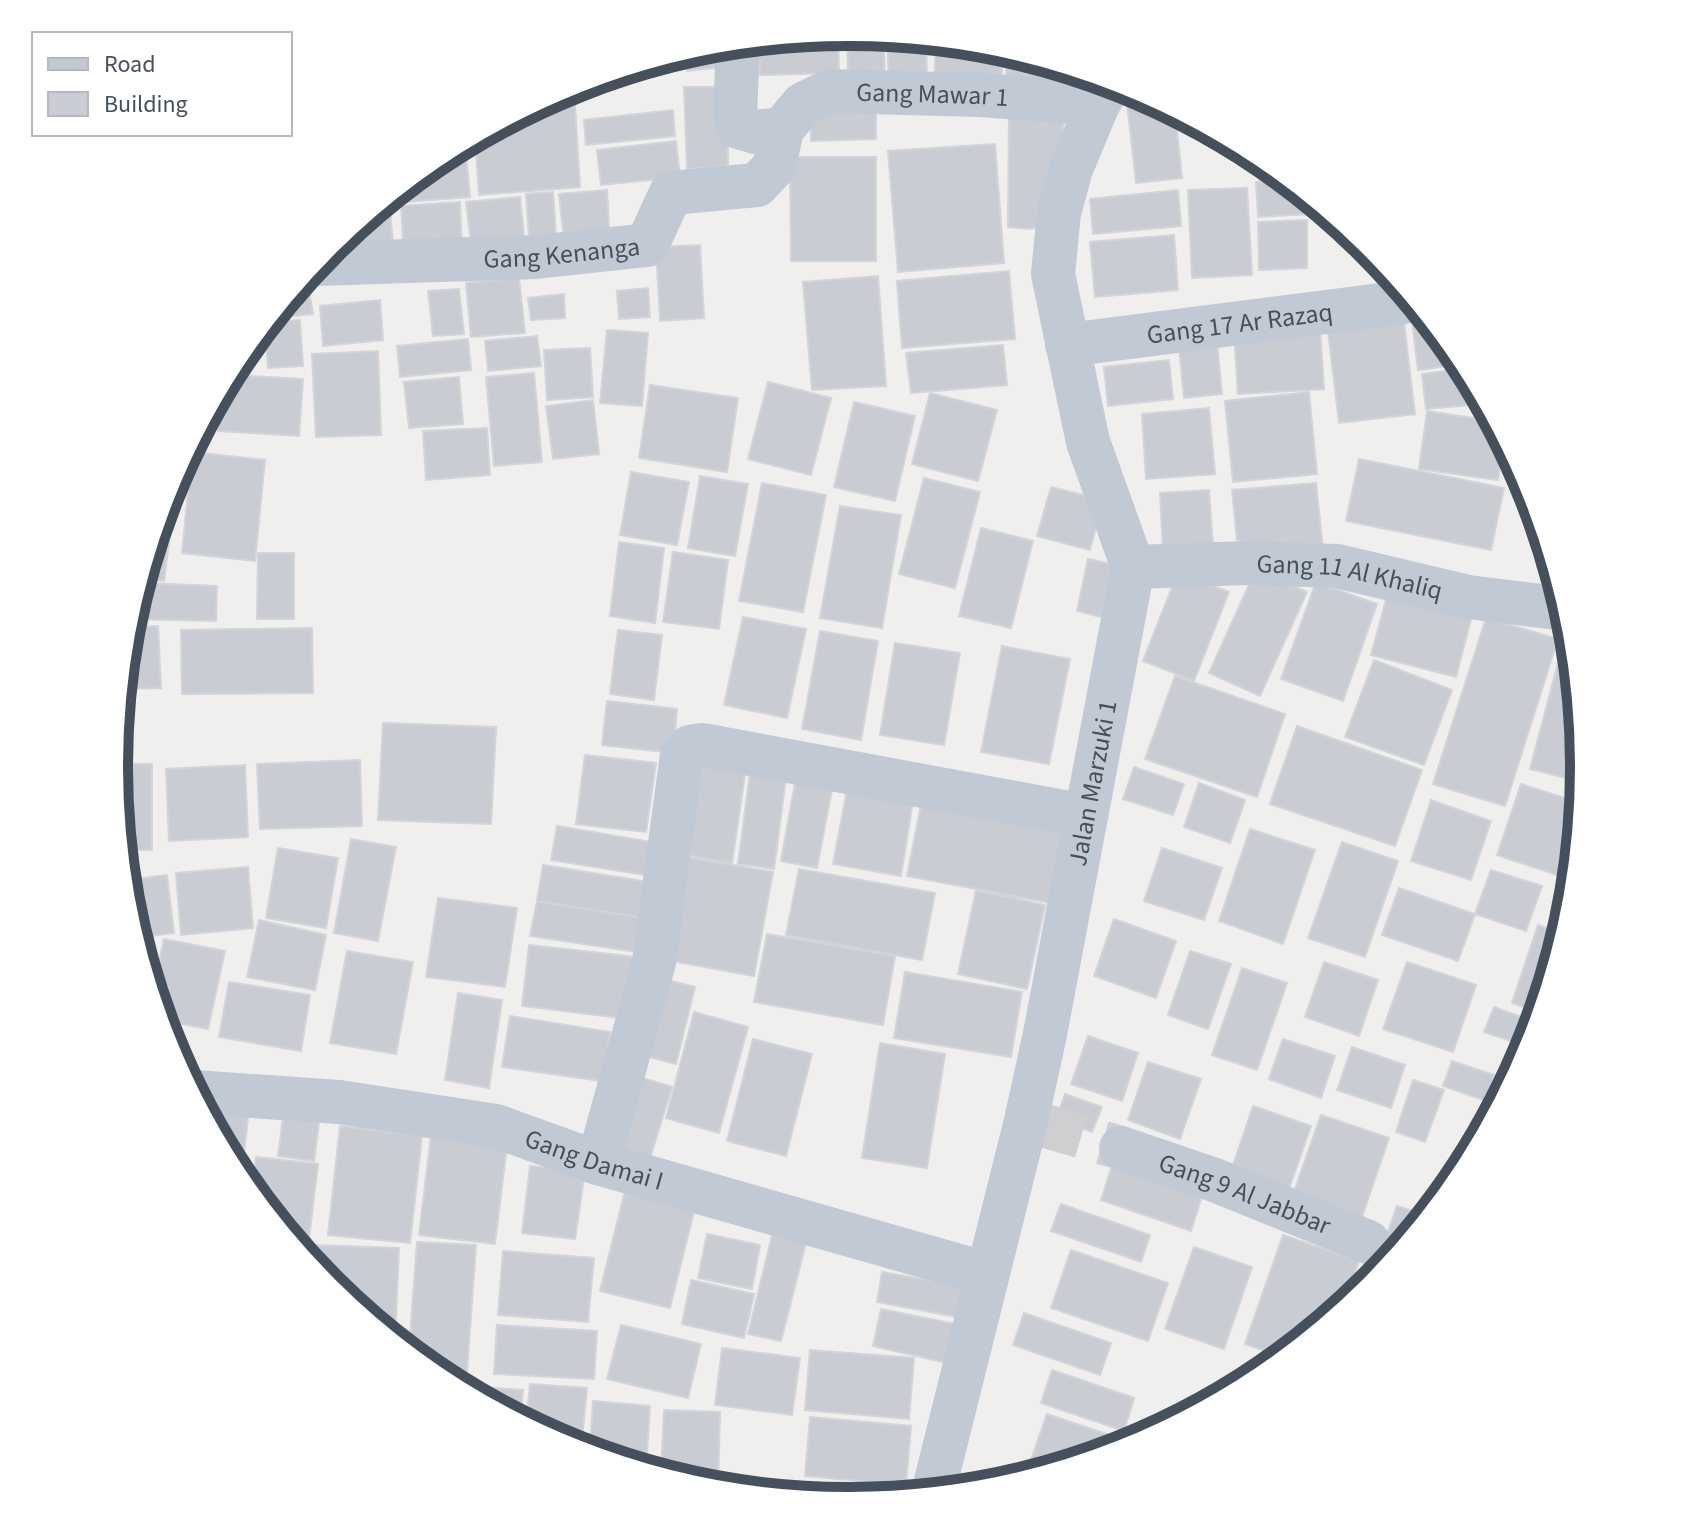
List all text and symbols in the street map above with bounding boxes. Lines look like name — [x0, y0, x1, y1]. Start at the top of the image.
legend — [32, 32, 292, 136]
text: Road — [104, 47, 156, 82]
street label: Gang Mawar 1 — [856, 73, 1010, 116]
text: Building — [104, 87, 188, 122]
street label: Gang Kenanga — [483, 227, 642, 277]
street label: Gang 17 Ar Razaq — [1145, 293, 1335, 353]
street label: Gang 11 Al Khaliq — [1256, 545, 1447, 609]
street label: Jalan Marzuki 1 — [1059, 697, 1126, 869]
street label: Gang Damai I — [520, 1119, 668, 1199]
street label: Gang 9 Al Jabbar — [1154, 1144, 1337, 1244]

